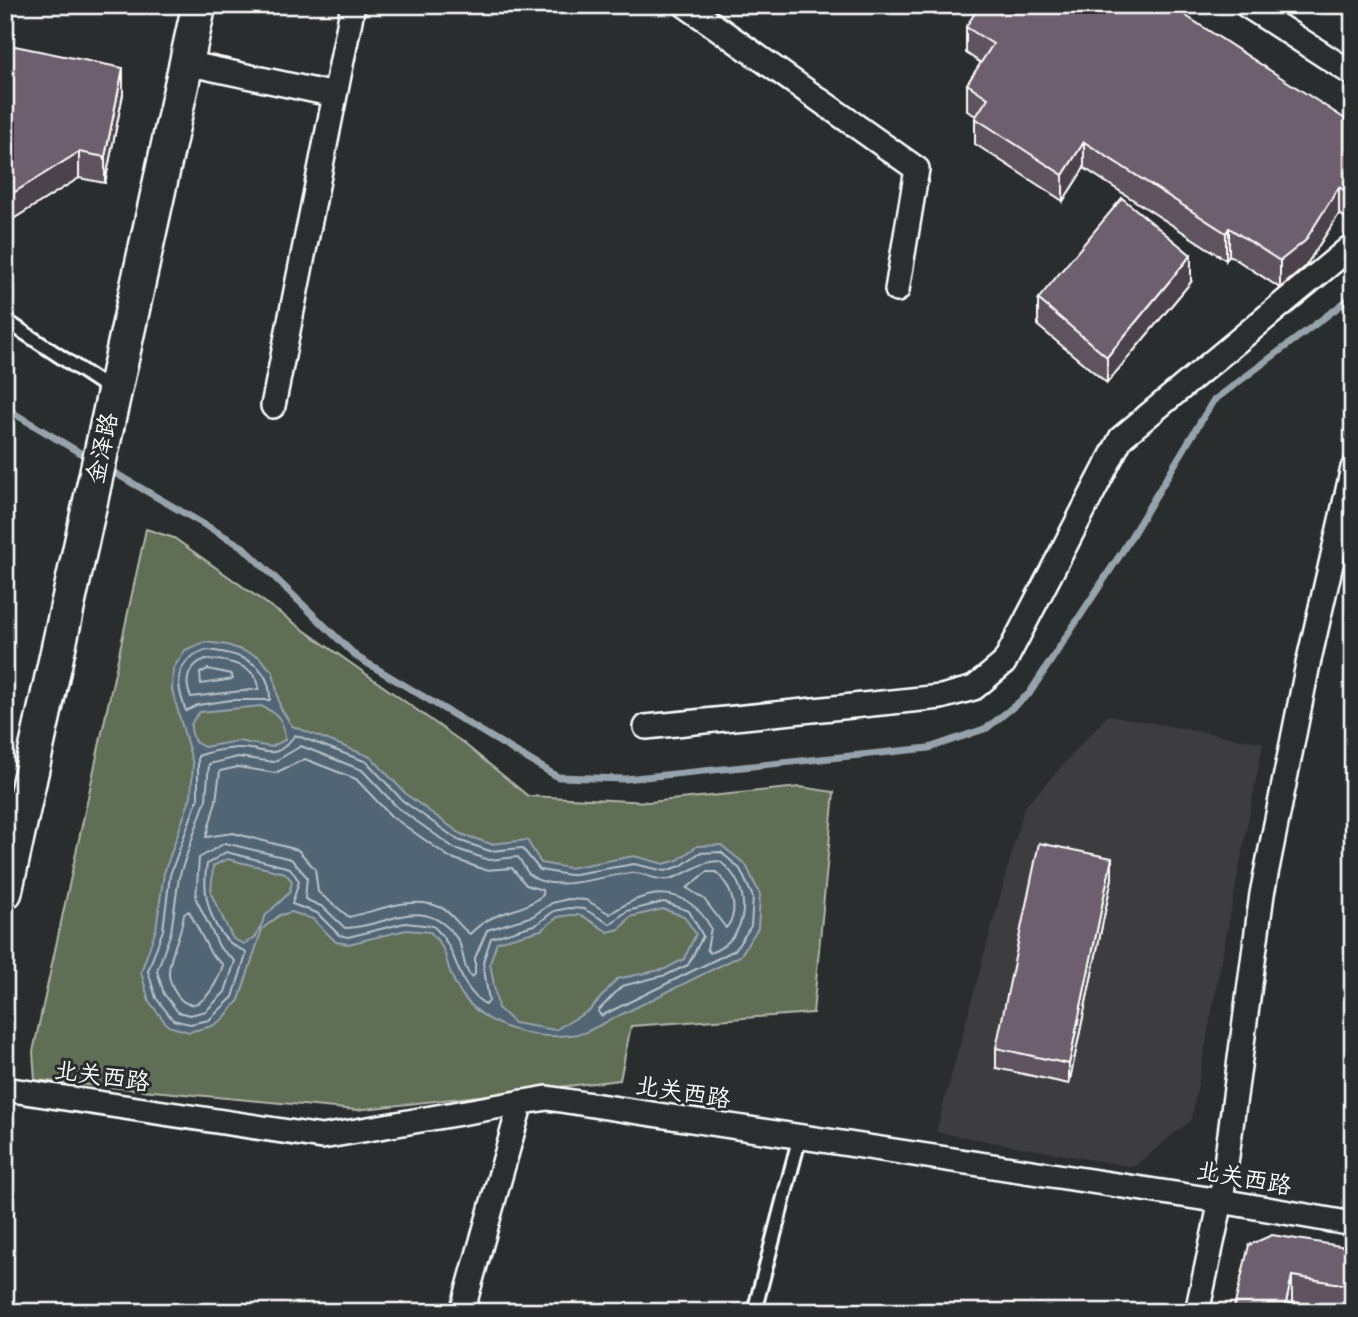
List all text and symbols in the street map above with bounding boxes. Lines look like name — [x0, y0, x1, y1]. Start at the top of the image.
street label: 金泽路 — [74, 408, 130, 488]
street label: 北关西路 — [52, 1049, 152, 1103]
street label: 北关西路 — [632, 1064, 734, 1120]
street label: 北关西路 — [1193, 1149, 1295, 1207]

